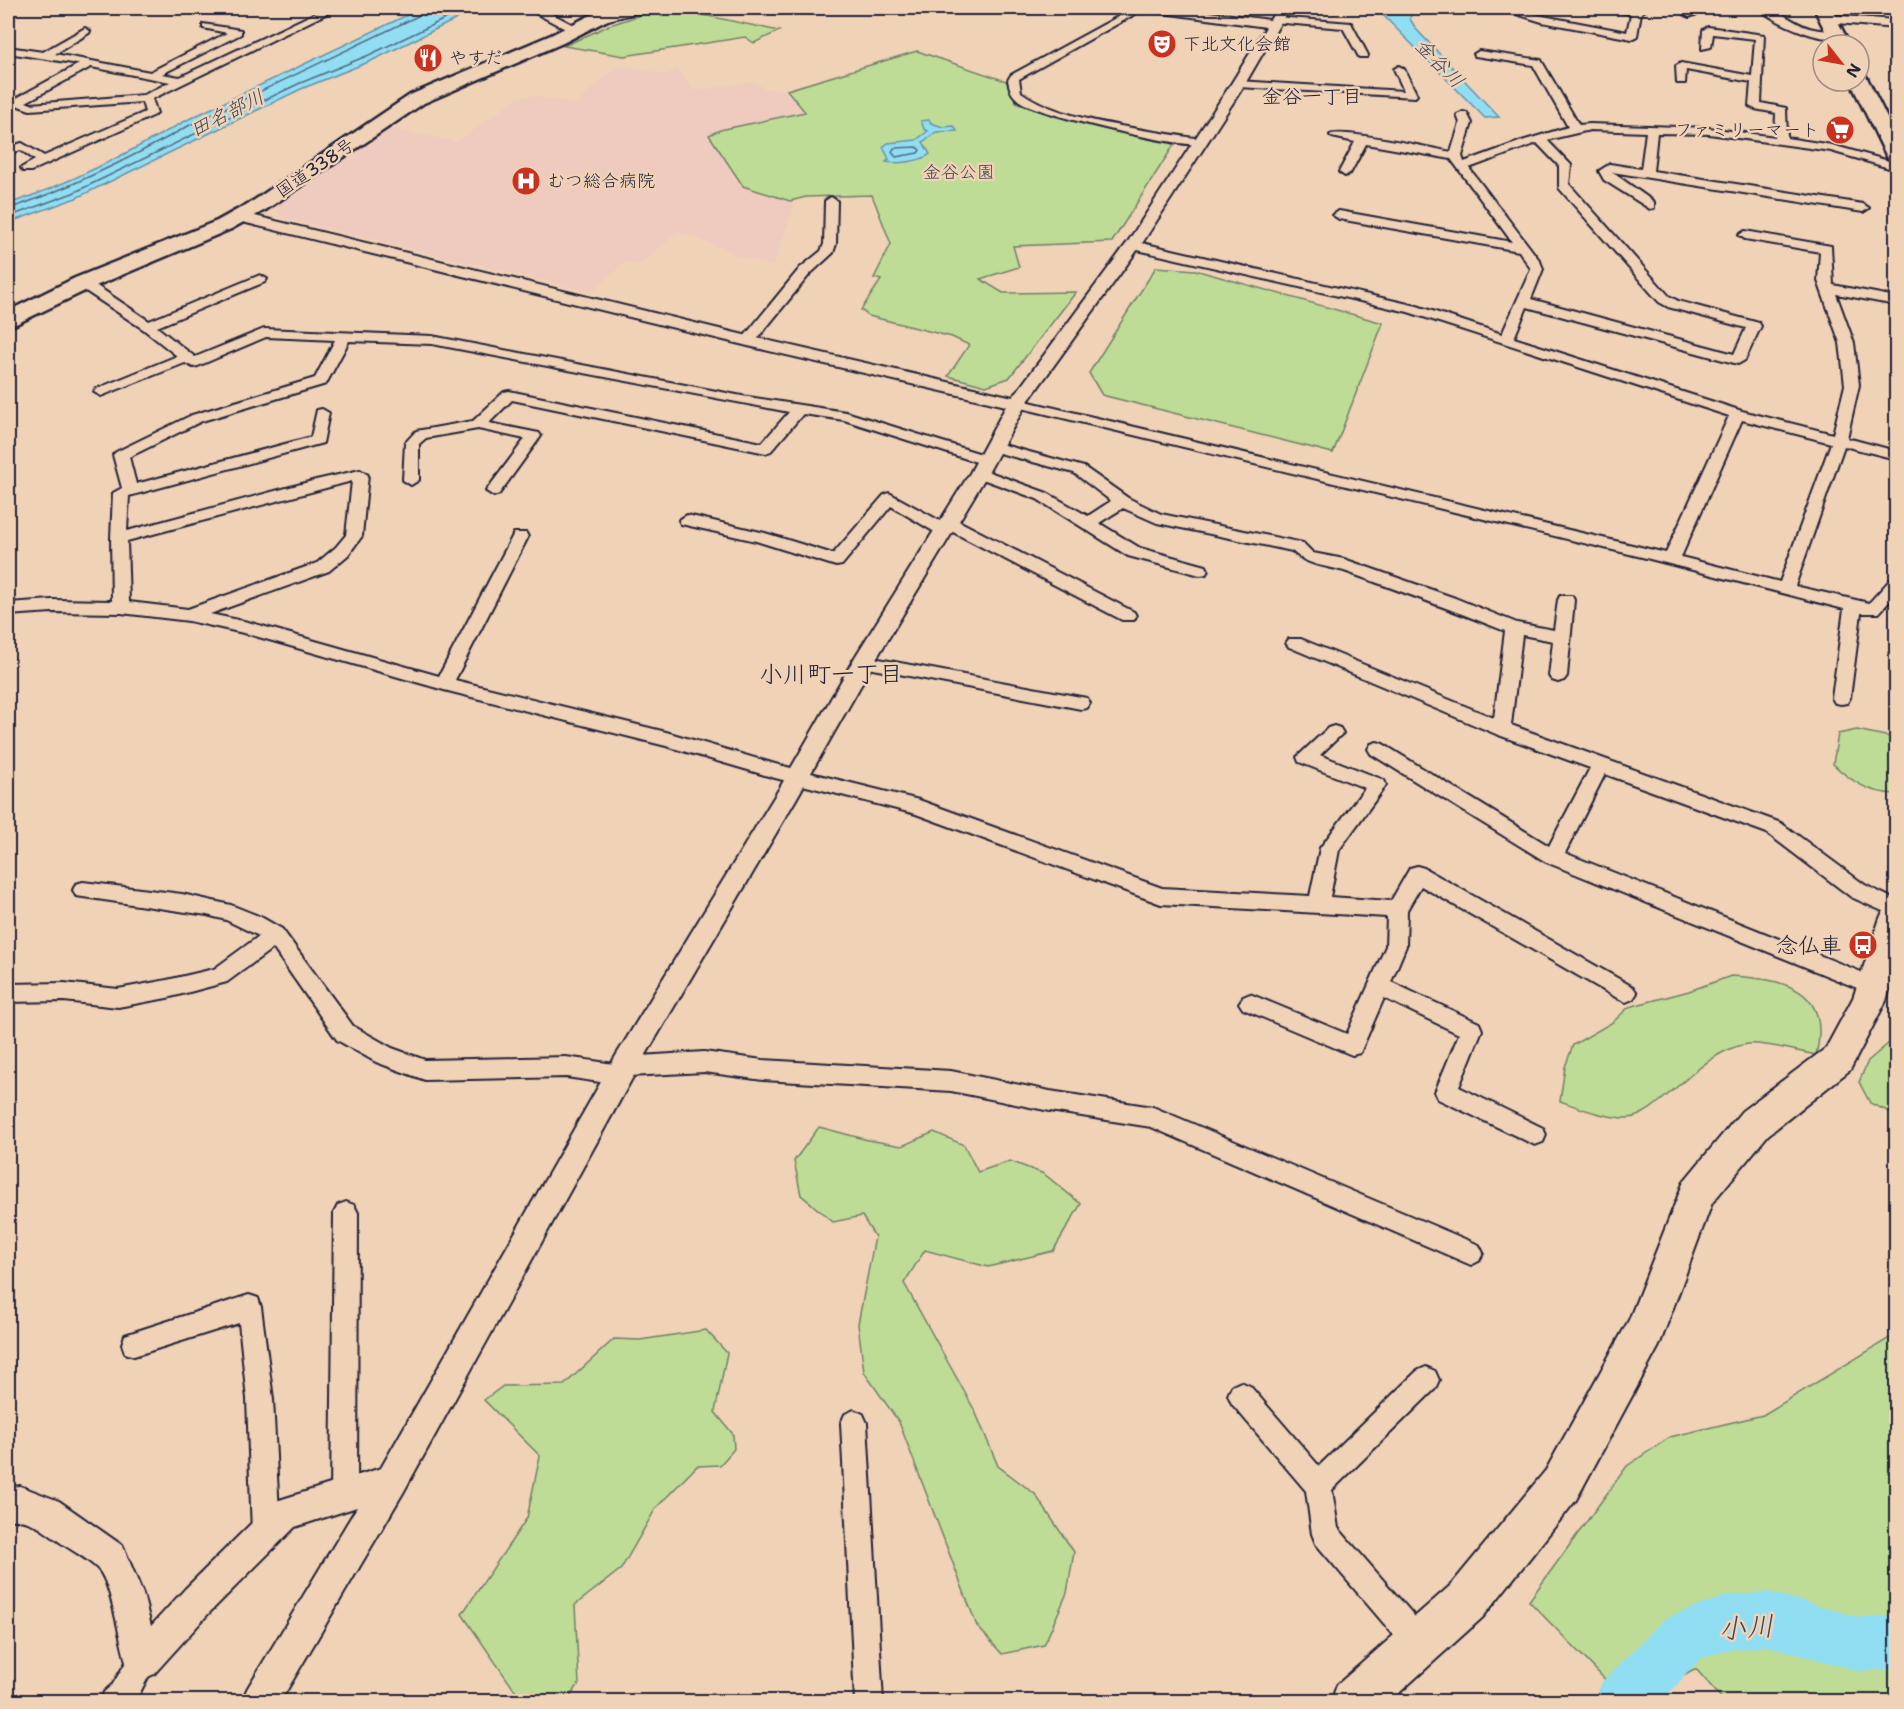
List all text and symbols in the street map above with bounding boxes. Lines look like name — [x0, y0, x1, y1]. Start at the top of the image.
theatre icon: 下北文化会館 — [1146, 28, 1178, 60]
place label: 下北文化会館 — [1183, 32, 1291, 56]
water label: 金谷川 — [1410, 32, 1470, 94]
north arrow — [1811, 33, 1871, 93]
restaurant icon: やすだ — [412, 42, 444, 74]
place label: やすだ — [449, 46, 503, 70]
text: N — [1841, 60, 1866, 81]
water label: 田名部川 — [185, 83, 269, 143]
district label: 金谷一丁目 — [1262, 83, 1362, 109]
supermarket icon: ファミリーマート — [1824, 114, 1856, 146]
place label: ファミリーマート — [1675, 118, 1819, 142]
street label: 国道338号 — [271, 133, 359, 203]
park label: 金谷公園 — [923, 160, 995, 184]
hospital icon: むつ総合病院 — [510, 165, 542, 197]
place label: むつ総合病院 — [547, 169, 655, 193]
district label: 小川町一丁目 — [759, 658, 903, 690]
bus stop icon: 念仏車 — [1847, 929, 1879, 961]
place label: 念仏車 — [1776, 931, 1842, 960]
water label: 小川 — [1717, 1606, 1775, 1648]

